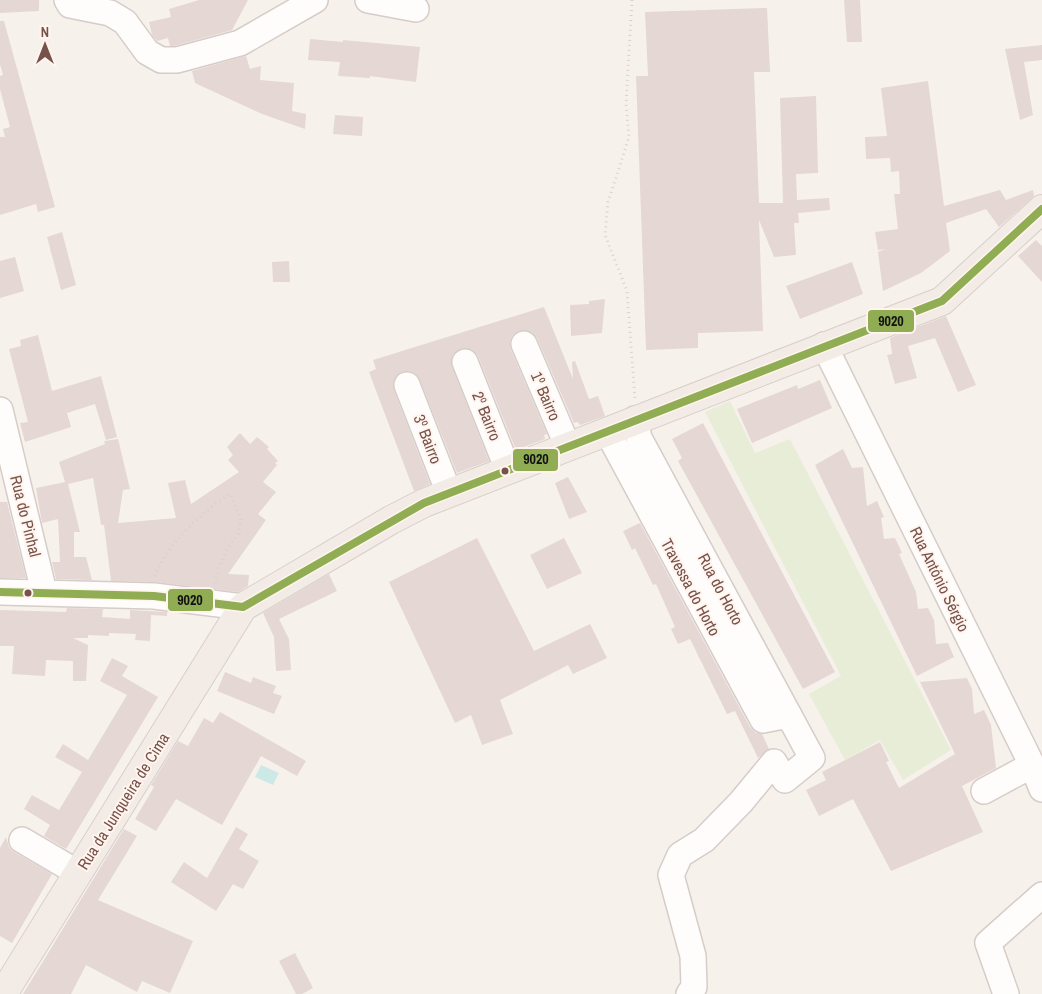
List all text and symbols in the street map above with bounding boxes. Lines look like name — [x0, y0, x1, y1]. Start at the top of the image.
north arrow — [20, 20, 70, 70]
text: N — [41, 23, 49, 41]
line badge: 9020 — [867, 309, 915, 333]
text: 9020 — [878, 312, 904, 330]
street label: 1º Bairro — [526, 368, 566, 424]
street label: 2º Bairro — [467, 388, 507, 444]
street label: 3º Bairro — [409, 411, 447, 467]
line badge: 9020 — [512, 448, 559, 472]
text: 9020 — [523, 450, 549, 468]
unlabelled marker — [500, 466, 510, 476]
street label: Rua do Pinhal — [5, 473, 47, 559]
street label: Rua António Sérgio — [905, 523, 975, 635]
street label: Travessa do Horto — [656, 534, 726, 640]
street label: Rua do Horto — [693, 549, 749, 629]
unlabelled marker — [23, 588, 33, 598]
line badge: 9020 — [167, 588, 214, 612]
text: 9020 — [177, 591, 203, 609]
street label: Rua da Junqueira de Cima — [72, 728, 174, 874]

